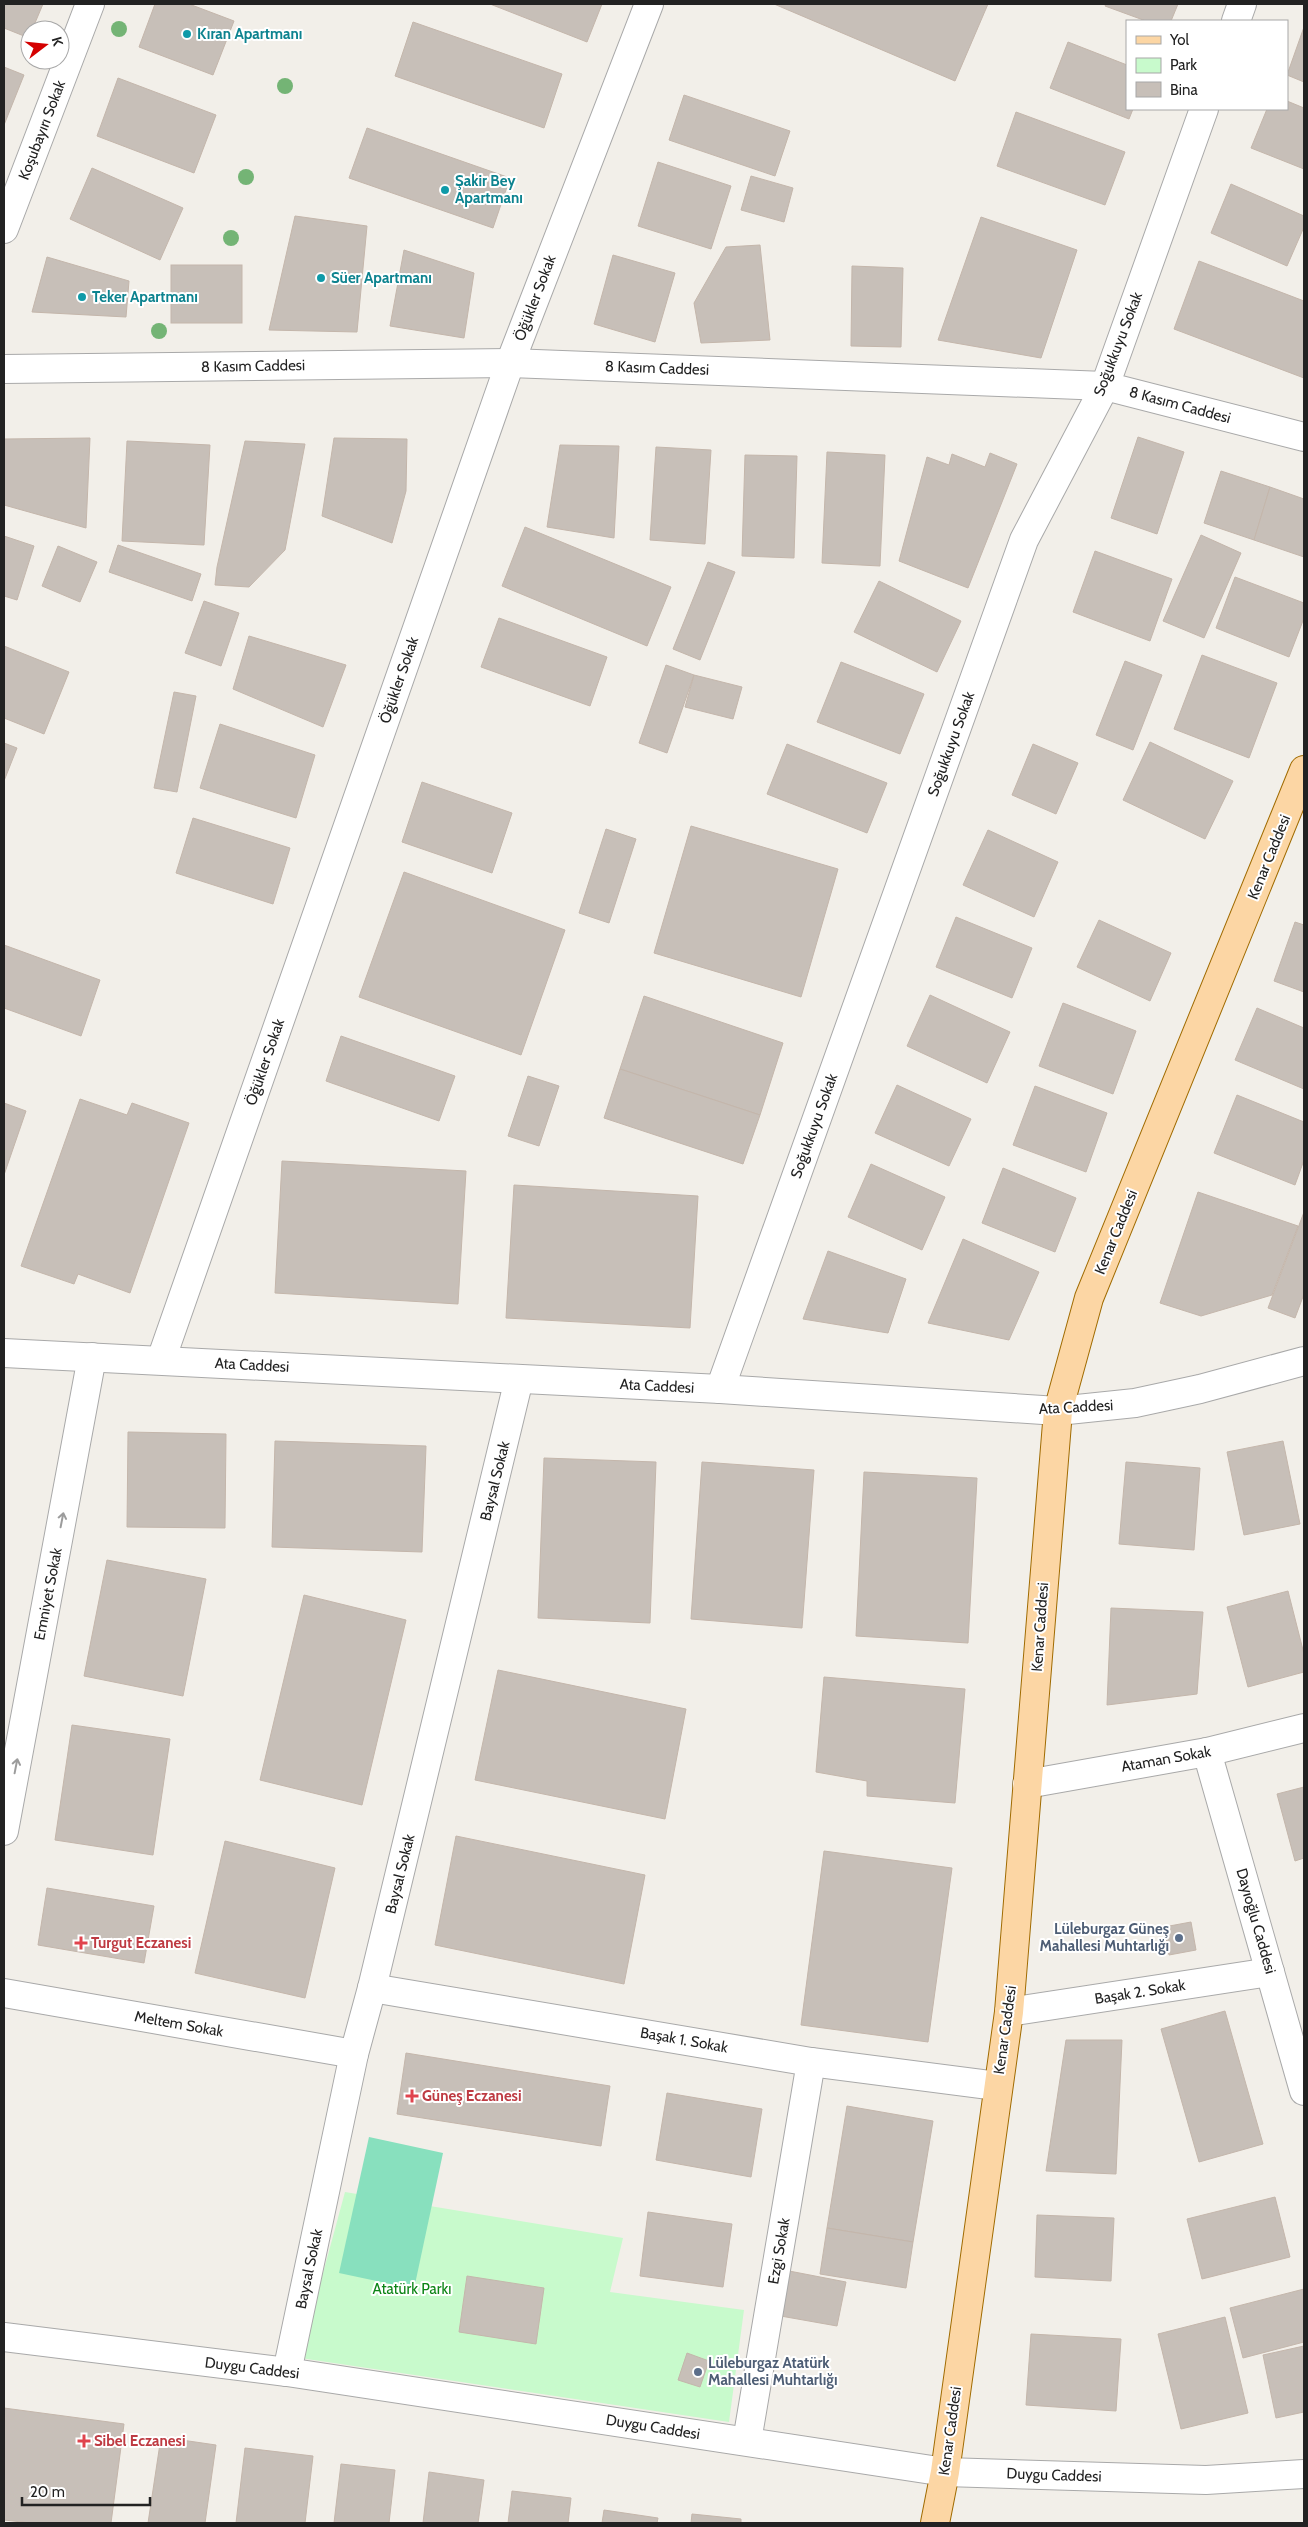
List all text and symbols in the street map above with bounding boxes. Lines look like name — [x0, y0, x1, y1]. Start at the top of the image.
north arrow — [20, 20, 70, 70]
legend — [1126, 20, 1288, 110]
place label: Kıran Apartmanı — [197, 25, 302, 43]
marker: Kıran Apartmanı — [181, 28, 193, 40]
text: Yol — [1169, 31, 1189, 49]
text: K — [48, 35, 67, 48]
text: Park — [1170, 56, 1197, 74]
street label: Koşubayırı Sokak — [15, 77, 69, 182]
text: Bina — [1170, 81, 1198, 99]
place label: Şakir Bey Apartmanı — [455, 172, 523, 207]
marker: Şakir Bey Apartmanı — [439, 184, 451, 196]
street label: Öğükler Sokak — [510, 252, 560, 343]
place label: Süer Apartmanı — [331, 269, 432, 287]
marker: Süer Apartmanı — [315, 272, 327, 284]
place label: Teker Apartmanı — [92, 288, 198, 306]
street label: Soğukkuyu Sokak — [1090, 289, 1146, 399]
marker: Teker Apartmanı — [76, 291, 88, 303]
street label: 8 Kasım Caddesi — [201, 356, 305, 376]
street label: 8 Kasım Caddesi — [605, 357, 709, 379]
street label: 8 Kasım Caddesi — [1127, 383, 1233, 427]
street label: Öğükler Sokak — [376, 634, 422, 726]
street label: Soğukkuyu Sokak — [924, 689, 978, 799]
street label: Kenar Caddesi — [1244, 812, 1294, 902]
street label: Öğükler Sokak — [242, 1016, 288, 1108]
street label: Soğukkuyu Sokak — [787, 1071, 841, 1181]
street label: Kenar Caddesi — [1091, 1187, 1141, 1277]
street label: Ata Caddesi — [214, 1354, 290, 1376]
street label: Ata Caddesi — [619, 1375, 695, 1397]
street label: Ata Caddesi — [1038, 1396, 1114, 1418]
street label: Baysal Sokak — [476, 1439, 514, 1523]
one-way arrow — [58, 1512, 67, 1528]
street label: Emniyet Sokak — [30, 1546, 66, 1642]
street label: Kenar Caddesi — [1028, 1582, 1052, 1672]
street label: Ataman Sokak — [1120, 1742, 1213, 1776]
one-way arrow — [12, 1758, 21, 1774]
street label: Baysal Sokak — [381, 1832, 419, 1916]
street label: Dayıoğlu Caddesi — [1232, 1866, 1280, 1976]
place label: Lüleburgaz Güneş Mahallesi Muhtarlığı — [1040, 1920, 1169, 1955]
marker: Lüleburgaz Güneş Mahallesi Muhtarlığı — [1173, 1932, 1185, 1944]
place label: Turgut Eczanesi — [91, 1934, 191, 1952]
marker: Turgut Eczanesi — [75, 1937, 87, 1949]
street label: Başak 2. Sokak — [1093, 1976, 1187, 2008]
street label: Kenar Caddesi — [990, 1984, 1020, 2076]
street label: Meltem Sokak — [133, 2007, 225, 2041]
street label: Başak 1. Sokak — [639, 2023, 729, 2057]
place label: Güneş Eczanesi — [422, 2087, 522, 2105]
marker: Güneş Eczanesi — [406, 2090, 418, 2102]
street label: Ezgi Sokak — [764, 2216, 794, 2286]
street label: Baysal Sokak — [292, 2227, 326, 2311]
park label: Atatürk Parkı — [373, 2280, 451, 2298]
street label: Duygu Caddesi — [204, 2353, 300, 2383]
place label: Lüleburgaz Atatürk Mahallesi Muhtarlığı — [708, 2354, 837, 2389]
marker: Lüleburgaz Atatürk Mahallesi Muhtarlığı — [692, 2366, 704, 2378]
street label: Kenar Caddesi — [935, 2385, 965, 2477]
street label: Duygu Caddesi — [605, 2411, 701, 2443]
place label: Sibel Eczanesi — [94, 2432, 186, 2450]
marker: Sibel Eczanesi — [78, 2435, 90, 2447]
street label: Duygu Caddesi — [1006, 2464, 1102, 2486]
scale bar — [22, 2474, 150, 2506]
text: 20 m — [30, 2483, 65, 2501]

